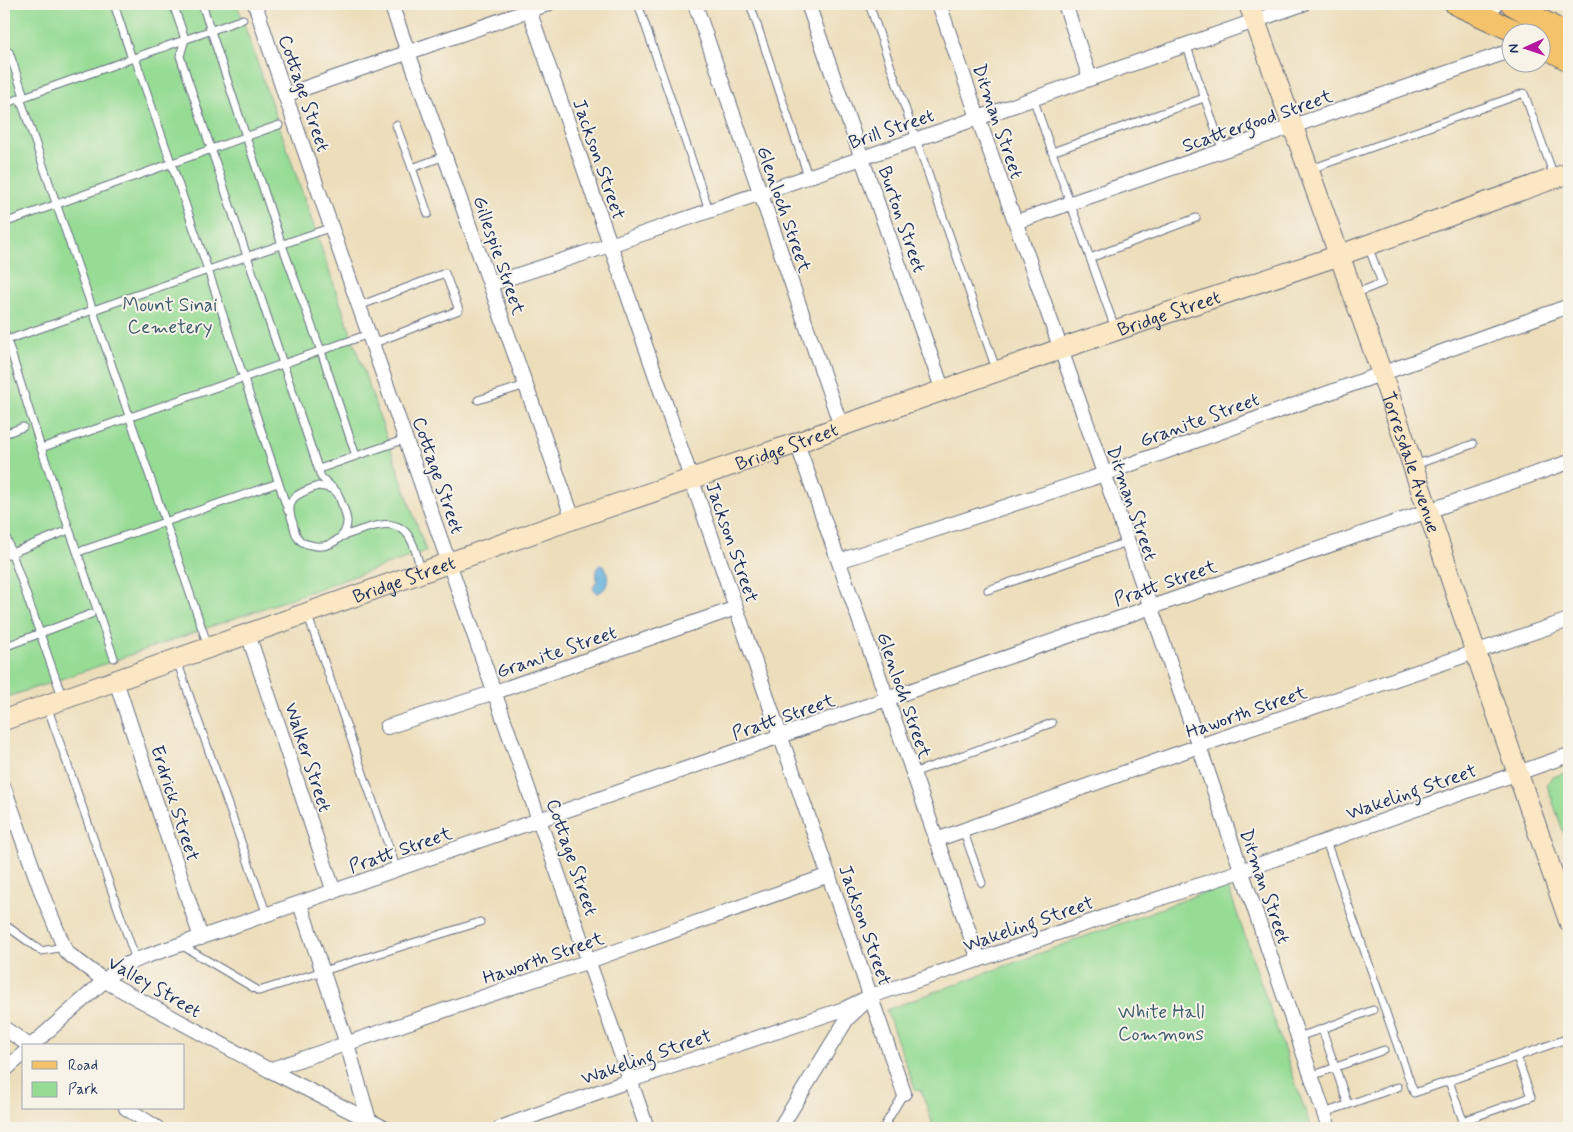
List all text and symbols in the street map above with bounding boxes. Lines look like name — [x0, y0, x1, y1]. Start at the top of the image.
north arrow — [1500, 22, 1550, 72]
street label: Cottage Street — [271, 32, 335, 156]
text: N — [1505, 43, 1523, 54]
street label: Ditman Street — [966, 61, 1029, 182]
street label: Scattergood Street — [1179, 84, 1337, 162]
street label: Jackson Street — [566, 96, 631, 223]
street label: Brill Street — [845, 103, 938, 156]
street label: Glenloch Street — [750, 143, 817, 276]
street label: Burton Street — [872, 163, 931, 276]
street label: Gillespie Street — [467, 193, 531, 318]
street label: Bridge Street — [1114, 285, 1224, 343]
park label: Mount Sinai Cemetery — [122, 293, 218, 340]
street label: Granite Street — [1136, 387, 1263, 454]
street label: Torresdale Avenue — [1375, 389, 1446, 536]
street label: Cottage Street — [405, 414, 469, 538]
street label: Bridge Street — [732, 417, 842, 477]
street label: Ditman Street — [1100, 443, 1163, 564]
street label: Jackson Street — [699, 479, 764, 606]
street label: Bridge Street — [350, 551, 459, 610]
street label: Pratt Street — [1111, 554, 1220, 613]
street label: Granite Street — [493, 620, 620, 685]
street label: Glenloch Street — [870, 629, 937, 762]
street label: Haworth Street — [1183, 680, 1310, 745]
street label: Pratt Street — [729, 688, 838, 747]
street label: Walker Street — [278, 699, 337, 815]
street label: Erdrick Street — [144, 742, 205, 865]
street label: Wakeling Street — [1343, 758, 1481, 829]
street label: Cottage Street — [539, 796, 603, 920]
street label: Pratt Street — [346, 821, 455, 880]
street label: Ditman Street — [1233, 826, 1296, 947]
street label: Jackson Street — [832, 862, 897, 989]
street label: Wakeling Street — [960, 890, 1098, 961]
street label: Haworth Street — [480, 926, 607, 991]
street label: Valley Street — [102, 950, 206, 1025]
park label: White Hall Commons — [1118, 1000, 1205, 1047]
street label: Wakeling Street — [578, 1023, 716, 1094]
legend — [22, 1044, 185, 1110]
text: Road — [68, 1056, 98, 1076]
text: Park — [68, 1080, 98, 1100]

